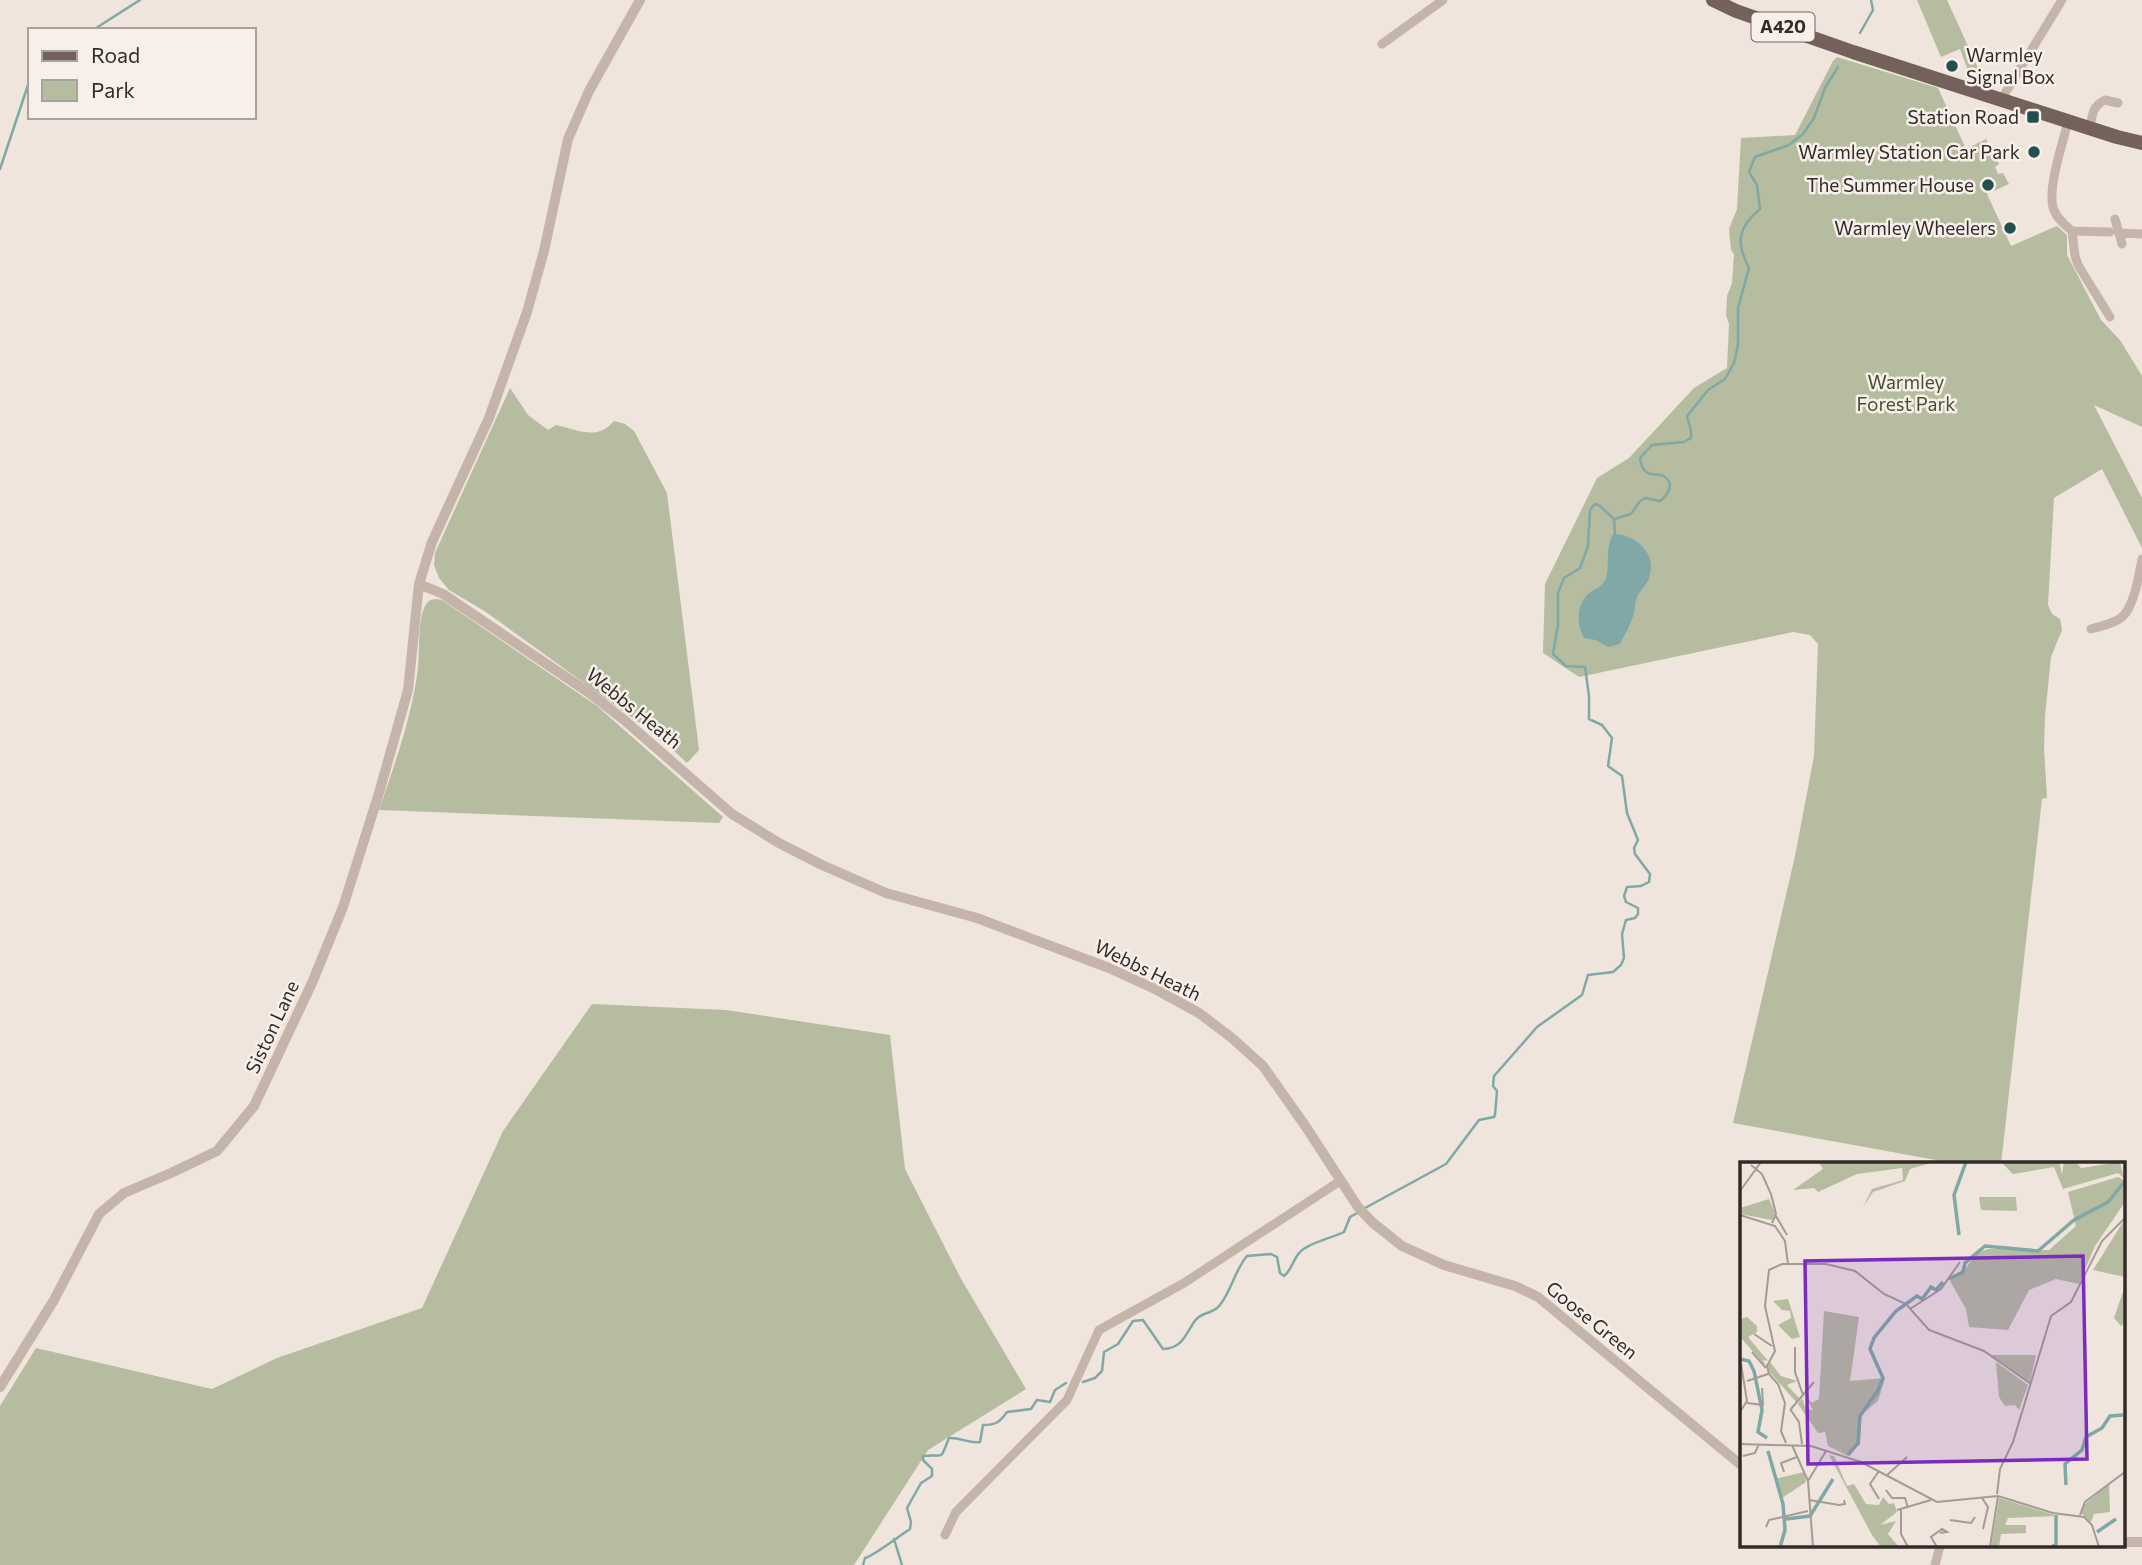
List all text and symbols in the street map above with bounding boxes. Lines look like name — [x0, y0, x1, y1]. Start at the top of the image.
road number: A420 — [1752, 12, 1814, 42]
legend — [28, 28, 256, 119]
text: Road — [91, 42, 140, 67]
place label: Warmley Signal Box — [1966, 43, 2055, 88]
marker: Warmley Signal Box — [1944, 58, 1960, 74]
text: Park — [91, 77, 135, 102]
place label: Station Road — [1907, 105, 2019, 128]
marker: Station Road — [2025, 109, 2041, 125]
place label: Warmley Station Car Park — [1798, 140, 2020, 163]
marker: Warmley Station Car Park — [2026, 144, 2042, 160]
place label: The Summer House — [1806, 173, 1974, 196]
marker: The Summer House — [1980, 177, 1996, 193]
place label: Warmley Wheelers — [1834, 216, 1996, 239]
marker: Warmley Wheelers — [2002, 220, 2018, 236]
park label: Warmley Forest Park — [1857, 370, 1955, 415]
street label: Webbs Heath — [582, 662, 686, 753]
street label: Webbs Heath — [1091, 934, 1205, 1005]
street label: Siston Lane — [240, 977, 303, 1077]
inset map — [1740, 1162, 2124, 1548]
street label: Goose Green — [1542, 1276, 1643, 1363]

